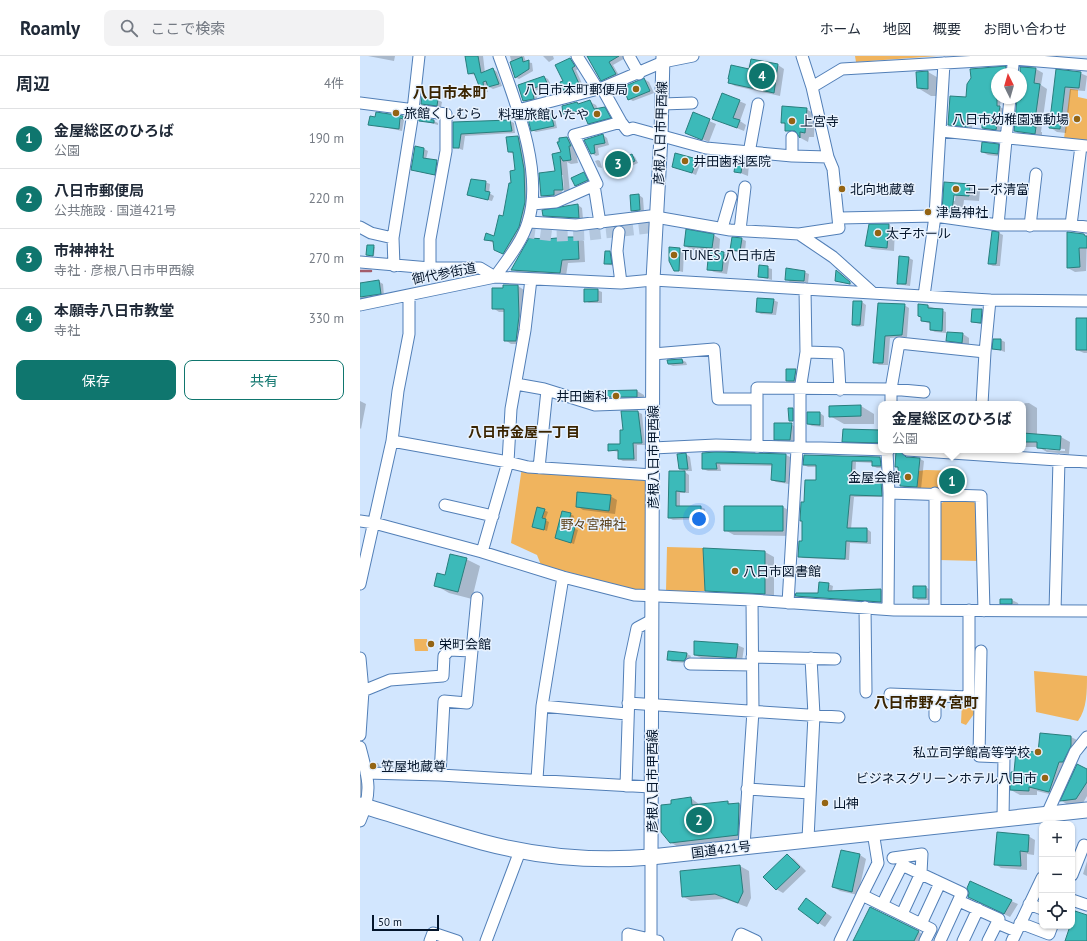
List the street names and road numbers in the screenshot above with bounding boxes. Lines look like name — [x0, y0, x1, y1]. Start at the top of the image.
street label: 彦根八日市甲西線 — [650, 81, 671, 185]
street label: 御代参街道 — [411, 259, 478, 288]
street label: 彦根八日市甲西線 — [645, 405, 662, 509]
street label: 彦根八日市甲西線 — [644, 729, 661, 833]
street label: 国道421号 — [690, 837, 752, 862]

